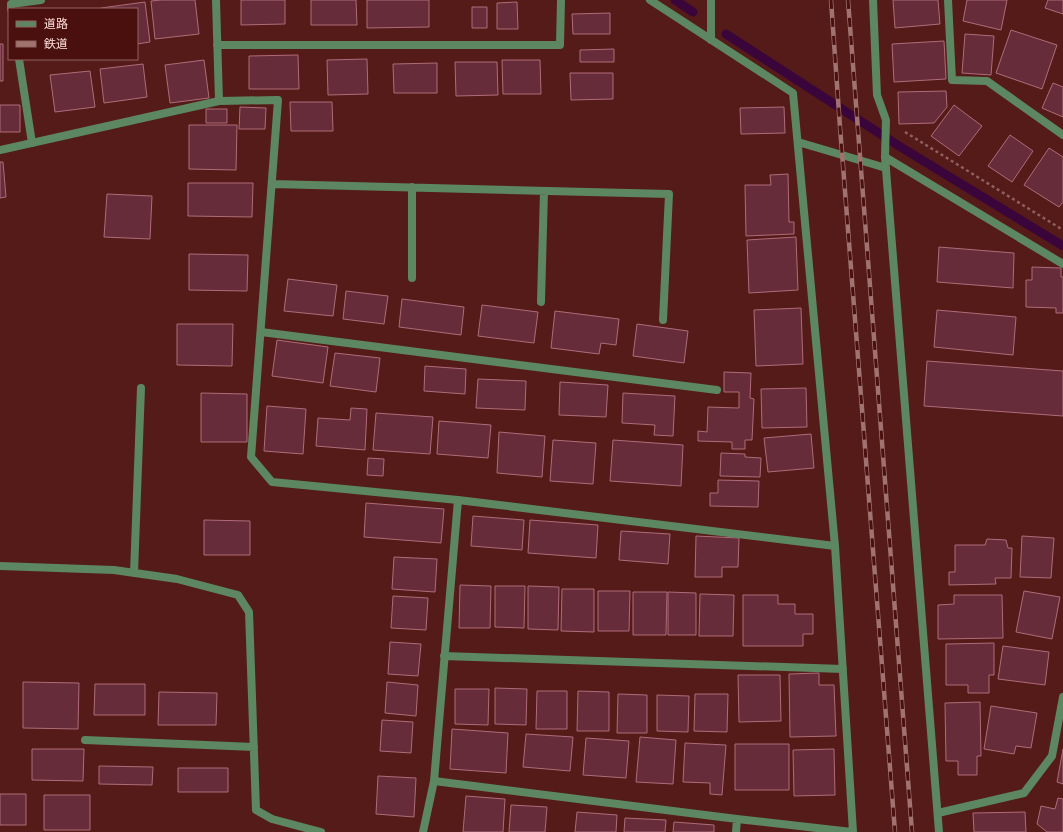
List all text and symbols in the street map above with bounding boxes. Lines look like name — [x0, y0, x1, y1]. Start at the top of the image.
legend — [8, 8, 138, 60]
text: 道路 — [44, 16, 68, 32]
text: 鉄道 — [44, 36, 68, 52]

